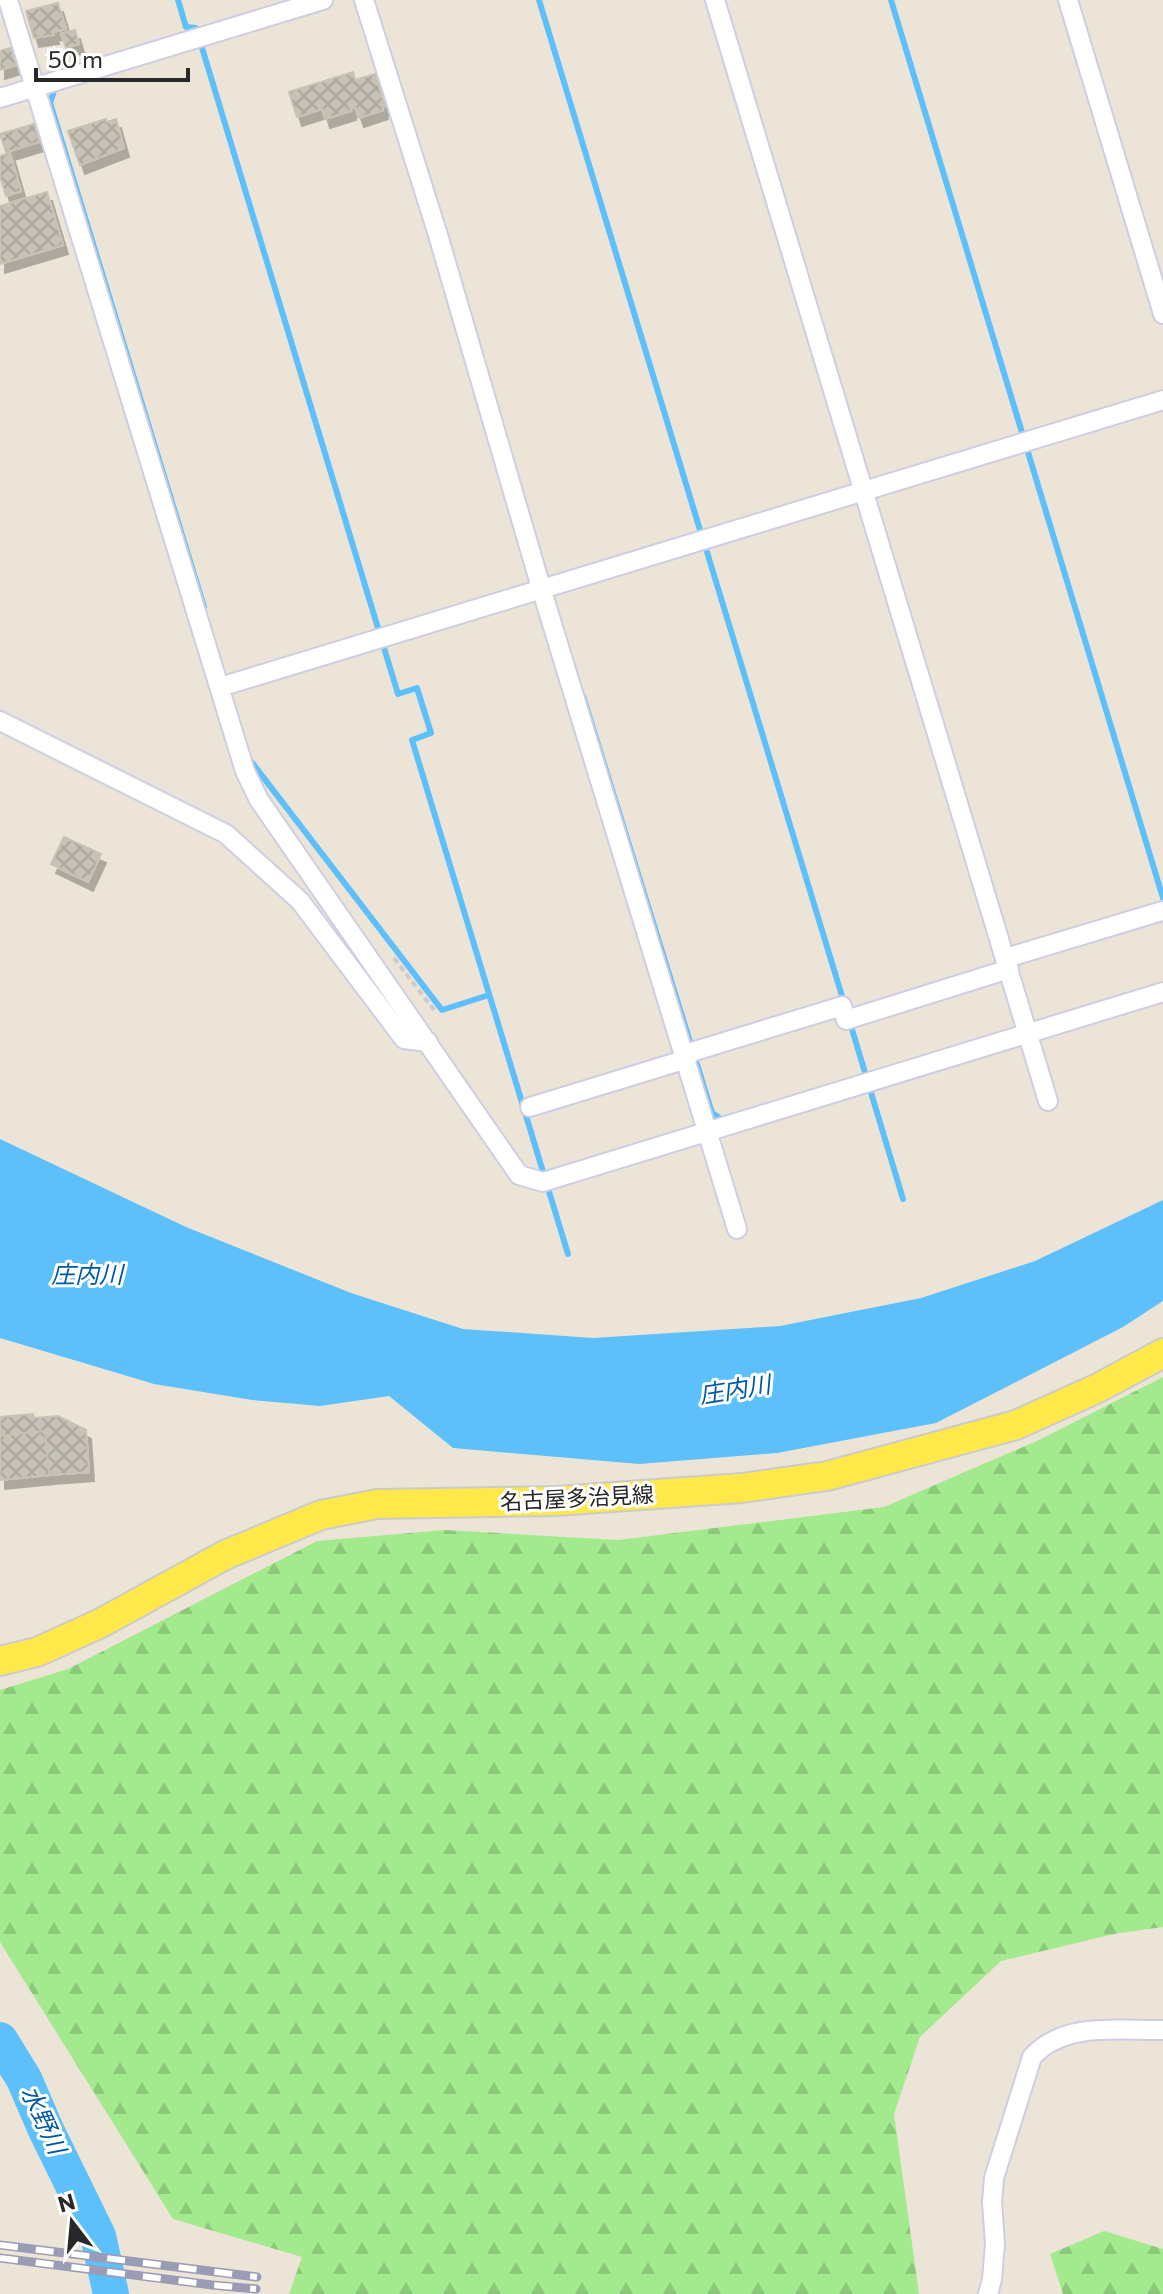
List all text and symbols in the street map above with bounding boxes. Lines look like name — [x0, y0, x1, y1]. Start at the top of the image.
scale bar — [36, 32, 188, 82]
text: 50 m — [48, 44, 103, 73]
water label: 庄内川 — [51, 1259, 126, 1288]
water label: 庄内川 — [697, 1368, 776, 1408]
street label: 名古屋多治見線 — [499, 1480, 655, 1515]
water label: 水野川 — [16, 2081, 74, 2161]
north arrow — [32, 2182, 112, 2262]
text: N — [55, 2187, 78, 2218]

